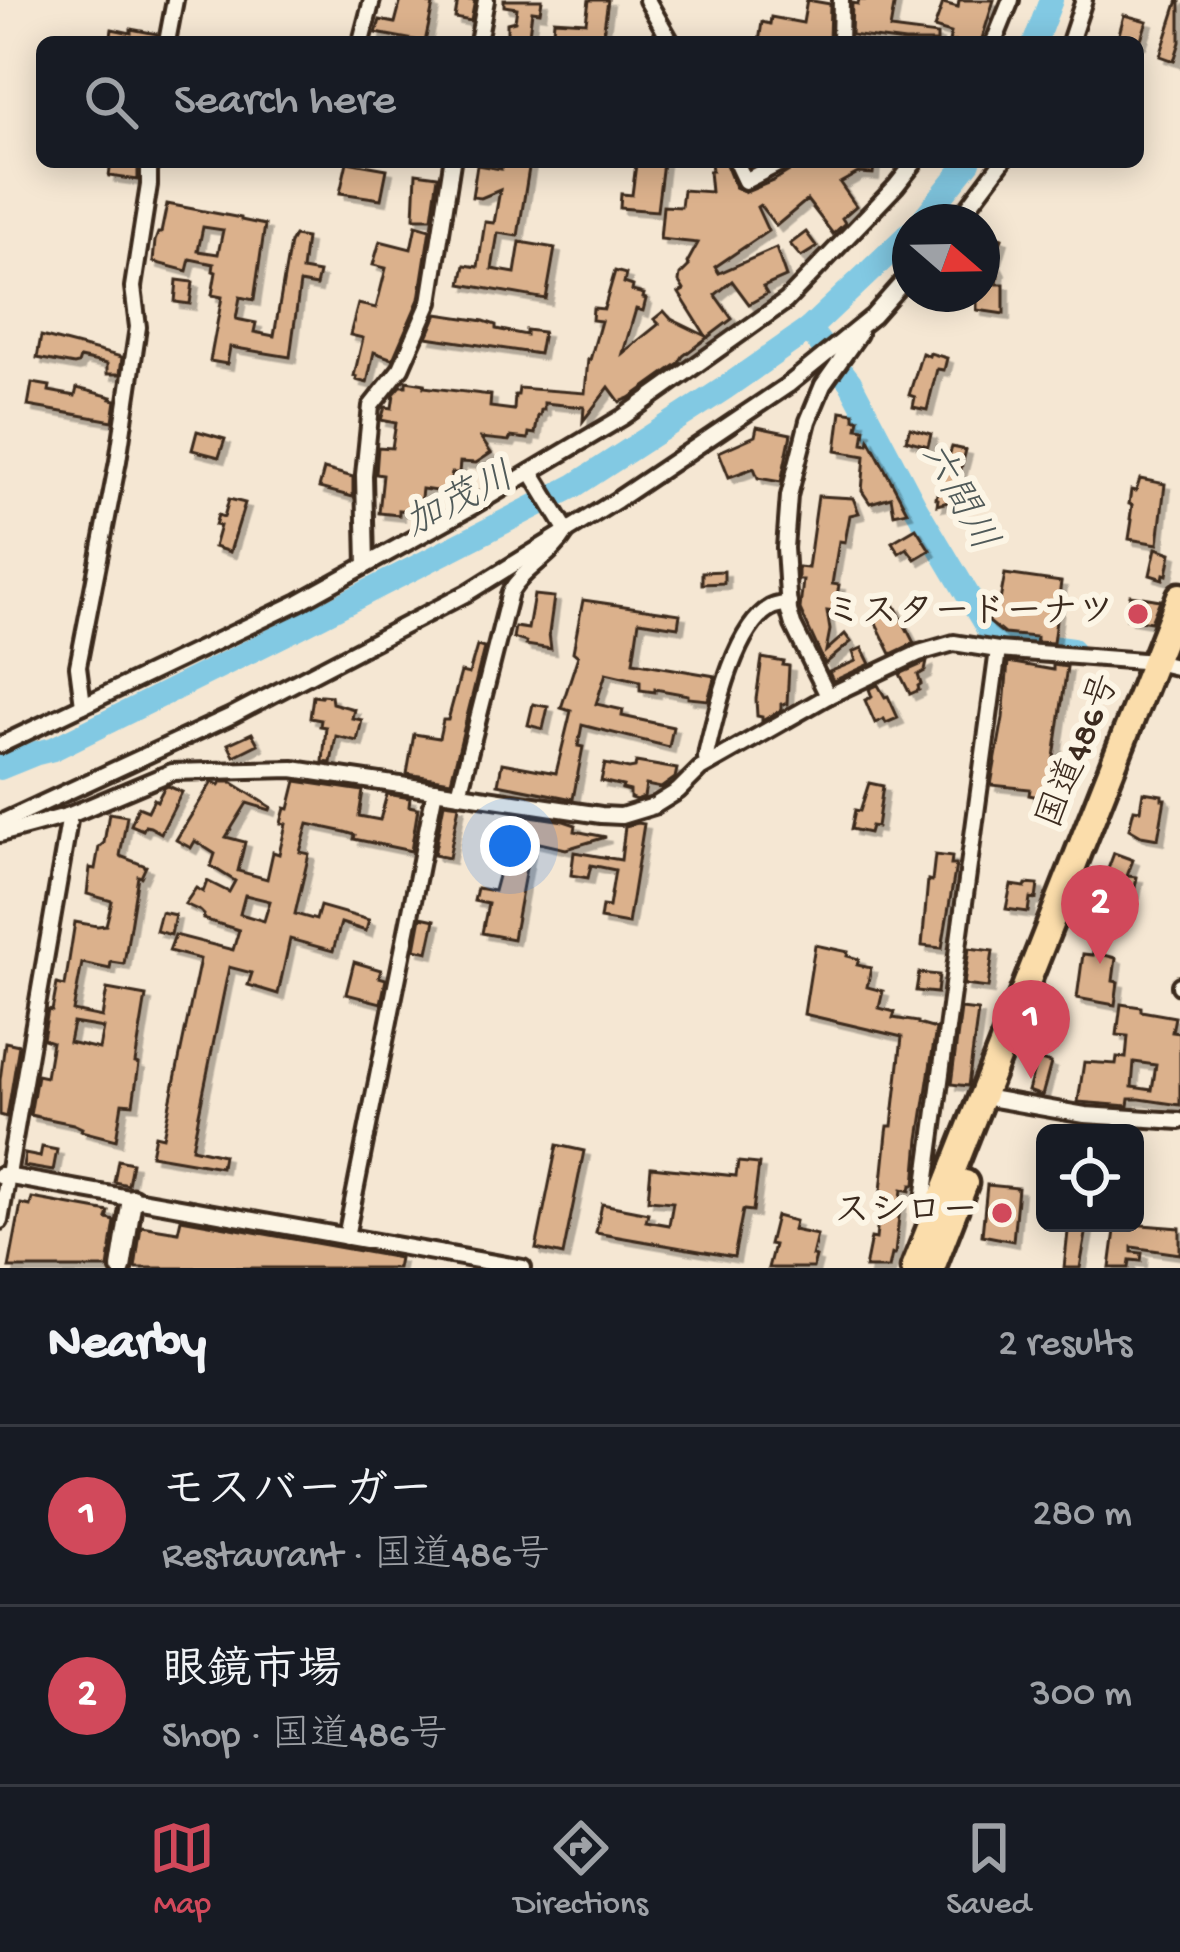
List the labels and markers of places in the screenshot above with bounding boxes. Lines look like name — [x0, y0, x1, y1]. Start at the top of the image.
place label: ミスタードーナツ — [825, 593, 1114, 636]
marker: ミスタードーナツ — [1125, 601, 1151, 627]
pin: 2 — [1061, 865, 1139, 964]
pin: 1 — [992, 980, 1070, 1079]
place label: スシロー — [834, 1192, 978, 1235]
marker: スシロー — [989, 1200, 1015, 1226]

